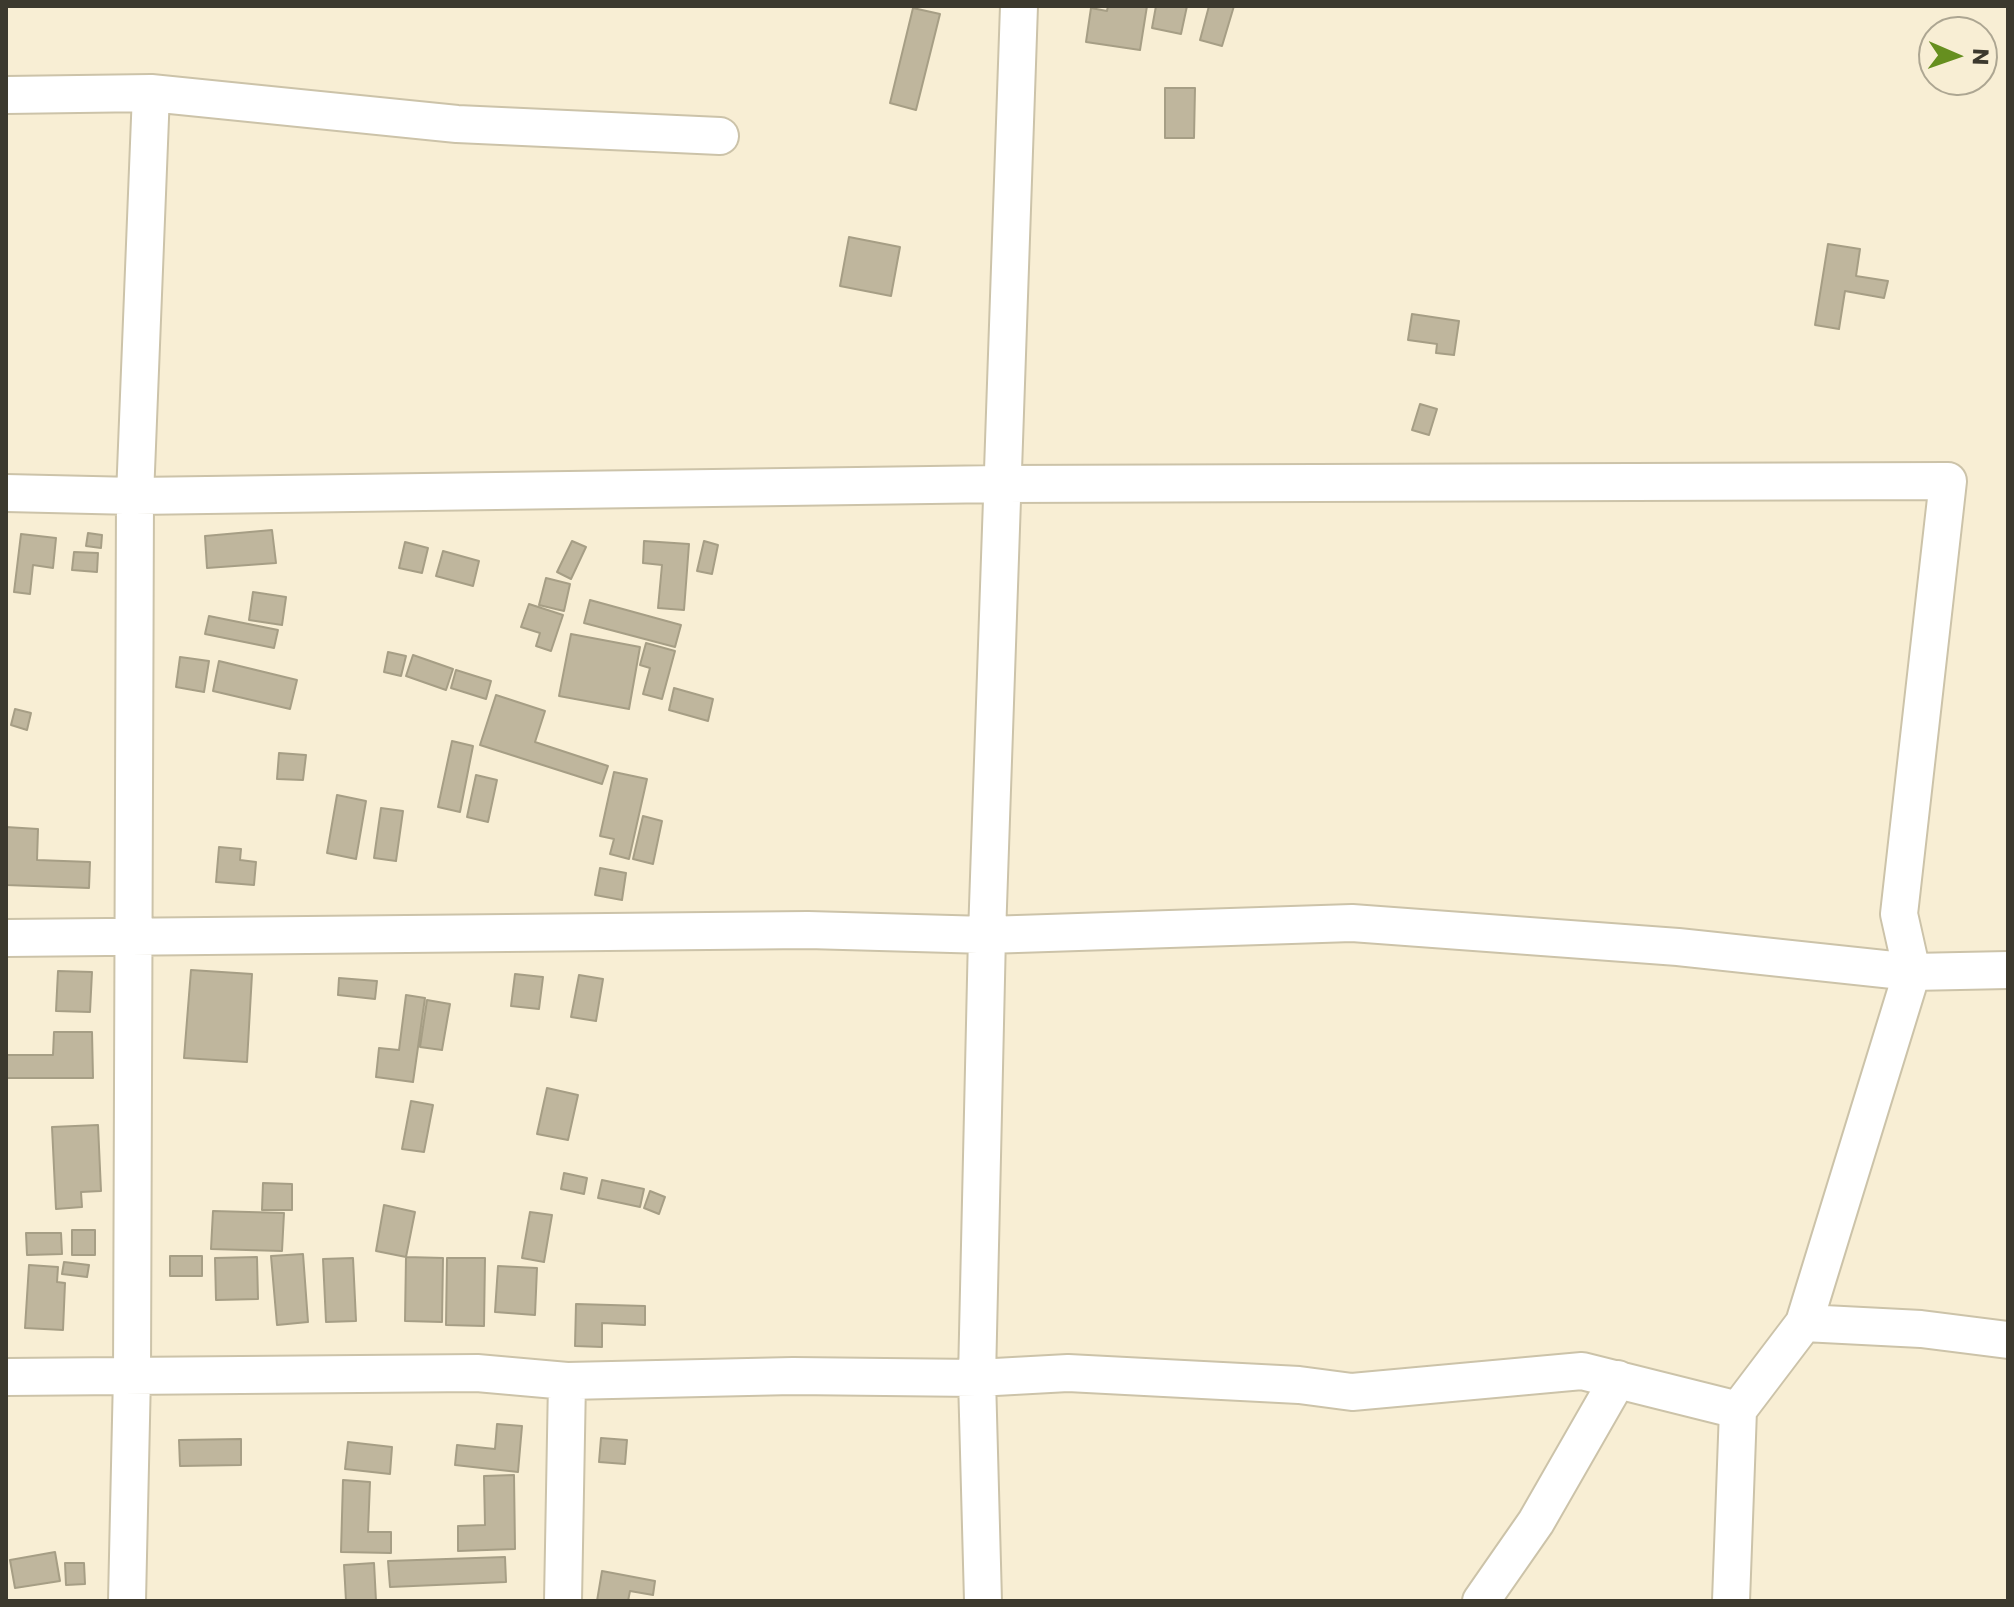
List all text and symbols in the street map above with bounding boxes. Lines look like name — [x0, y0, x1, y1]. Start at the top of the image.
north arrow — [1918, 16, 1998, 96]
text: N — [1965, 48, 1996, 66]

